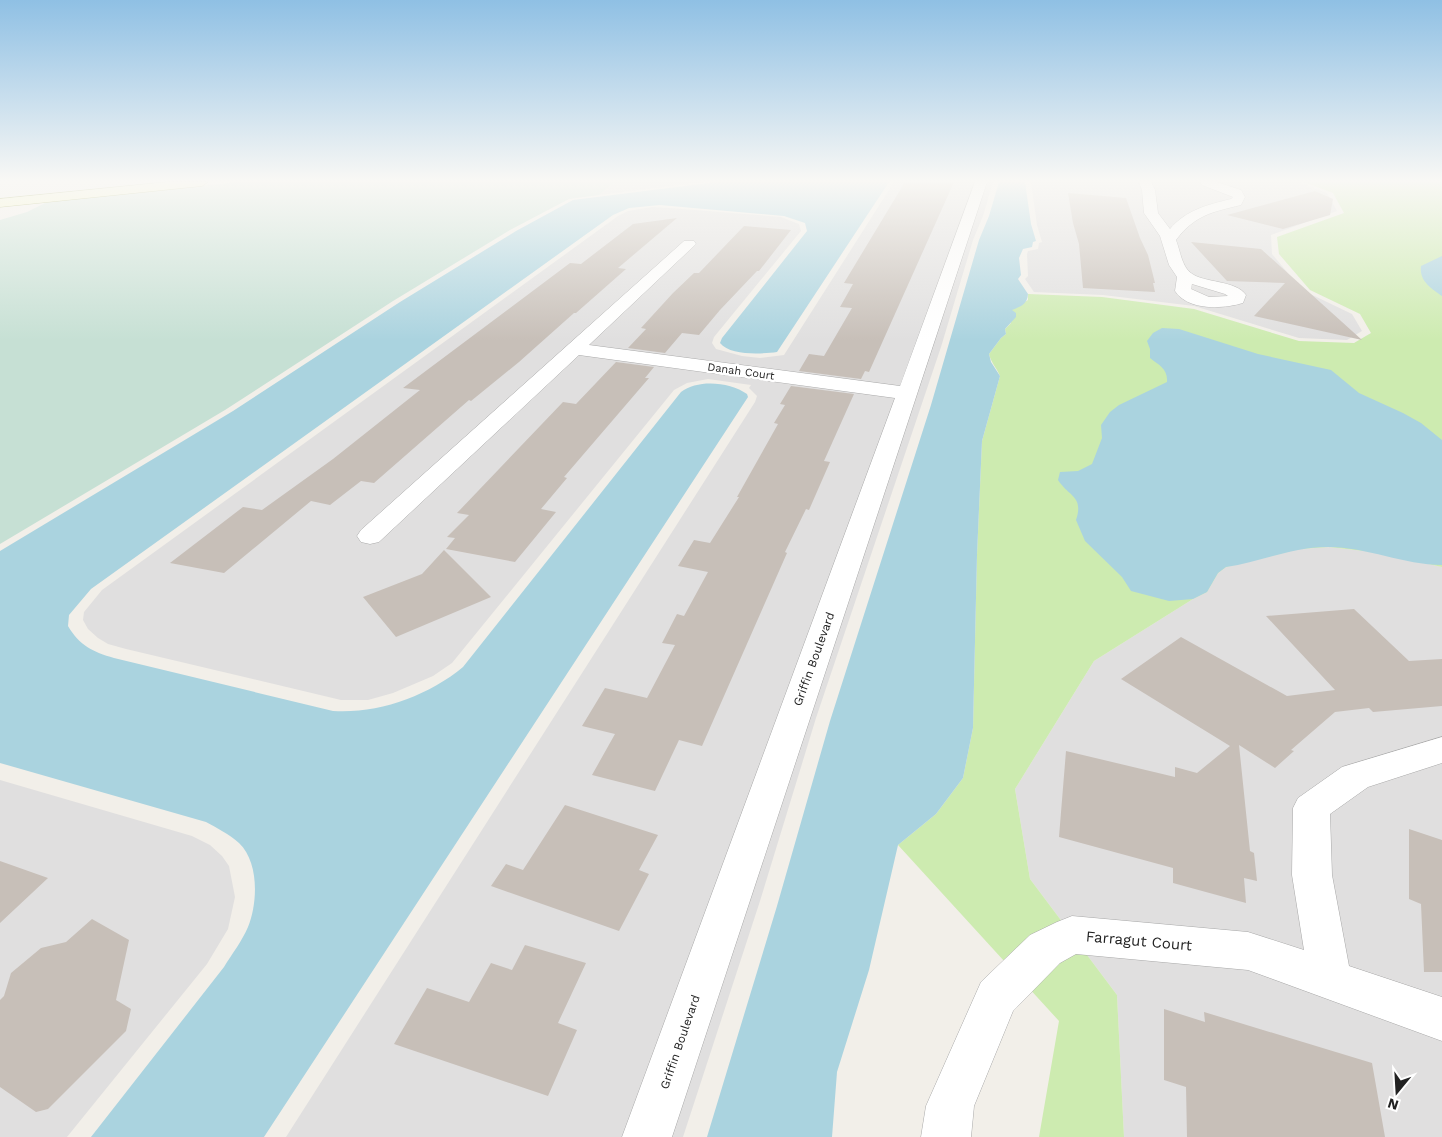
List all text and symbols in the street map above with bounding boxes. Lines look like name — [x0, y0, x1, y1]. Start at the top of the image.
street label: Danah Court — [707, 360, 776, 383]
street label: Griffin Boulevard — [791, 610, 837, 708]
street label: Farragut Court — [1085, 927, 1194, 955]
street label: Griffin Boulevard — [657, 993, 703, 1091]
north arrow — [1372, 1067, 1422, 1117]
text: N — [1386, 1095, 1400, 1114]

